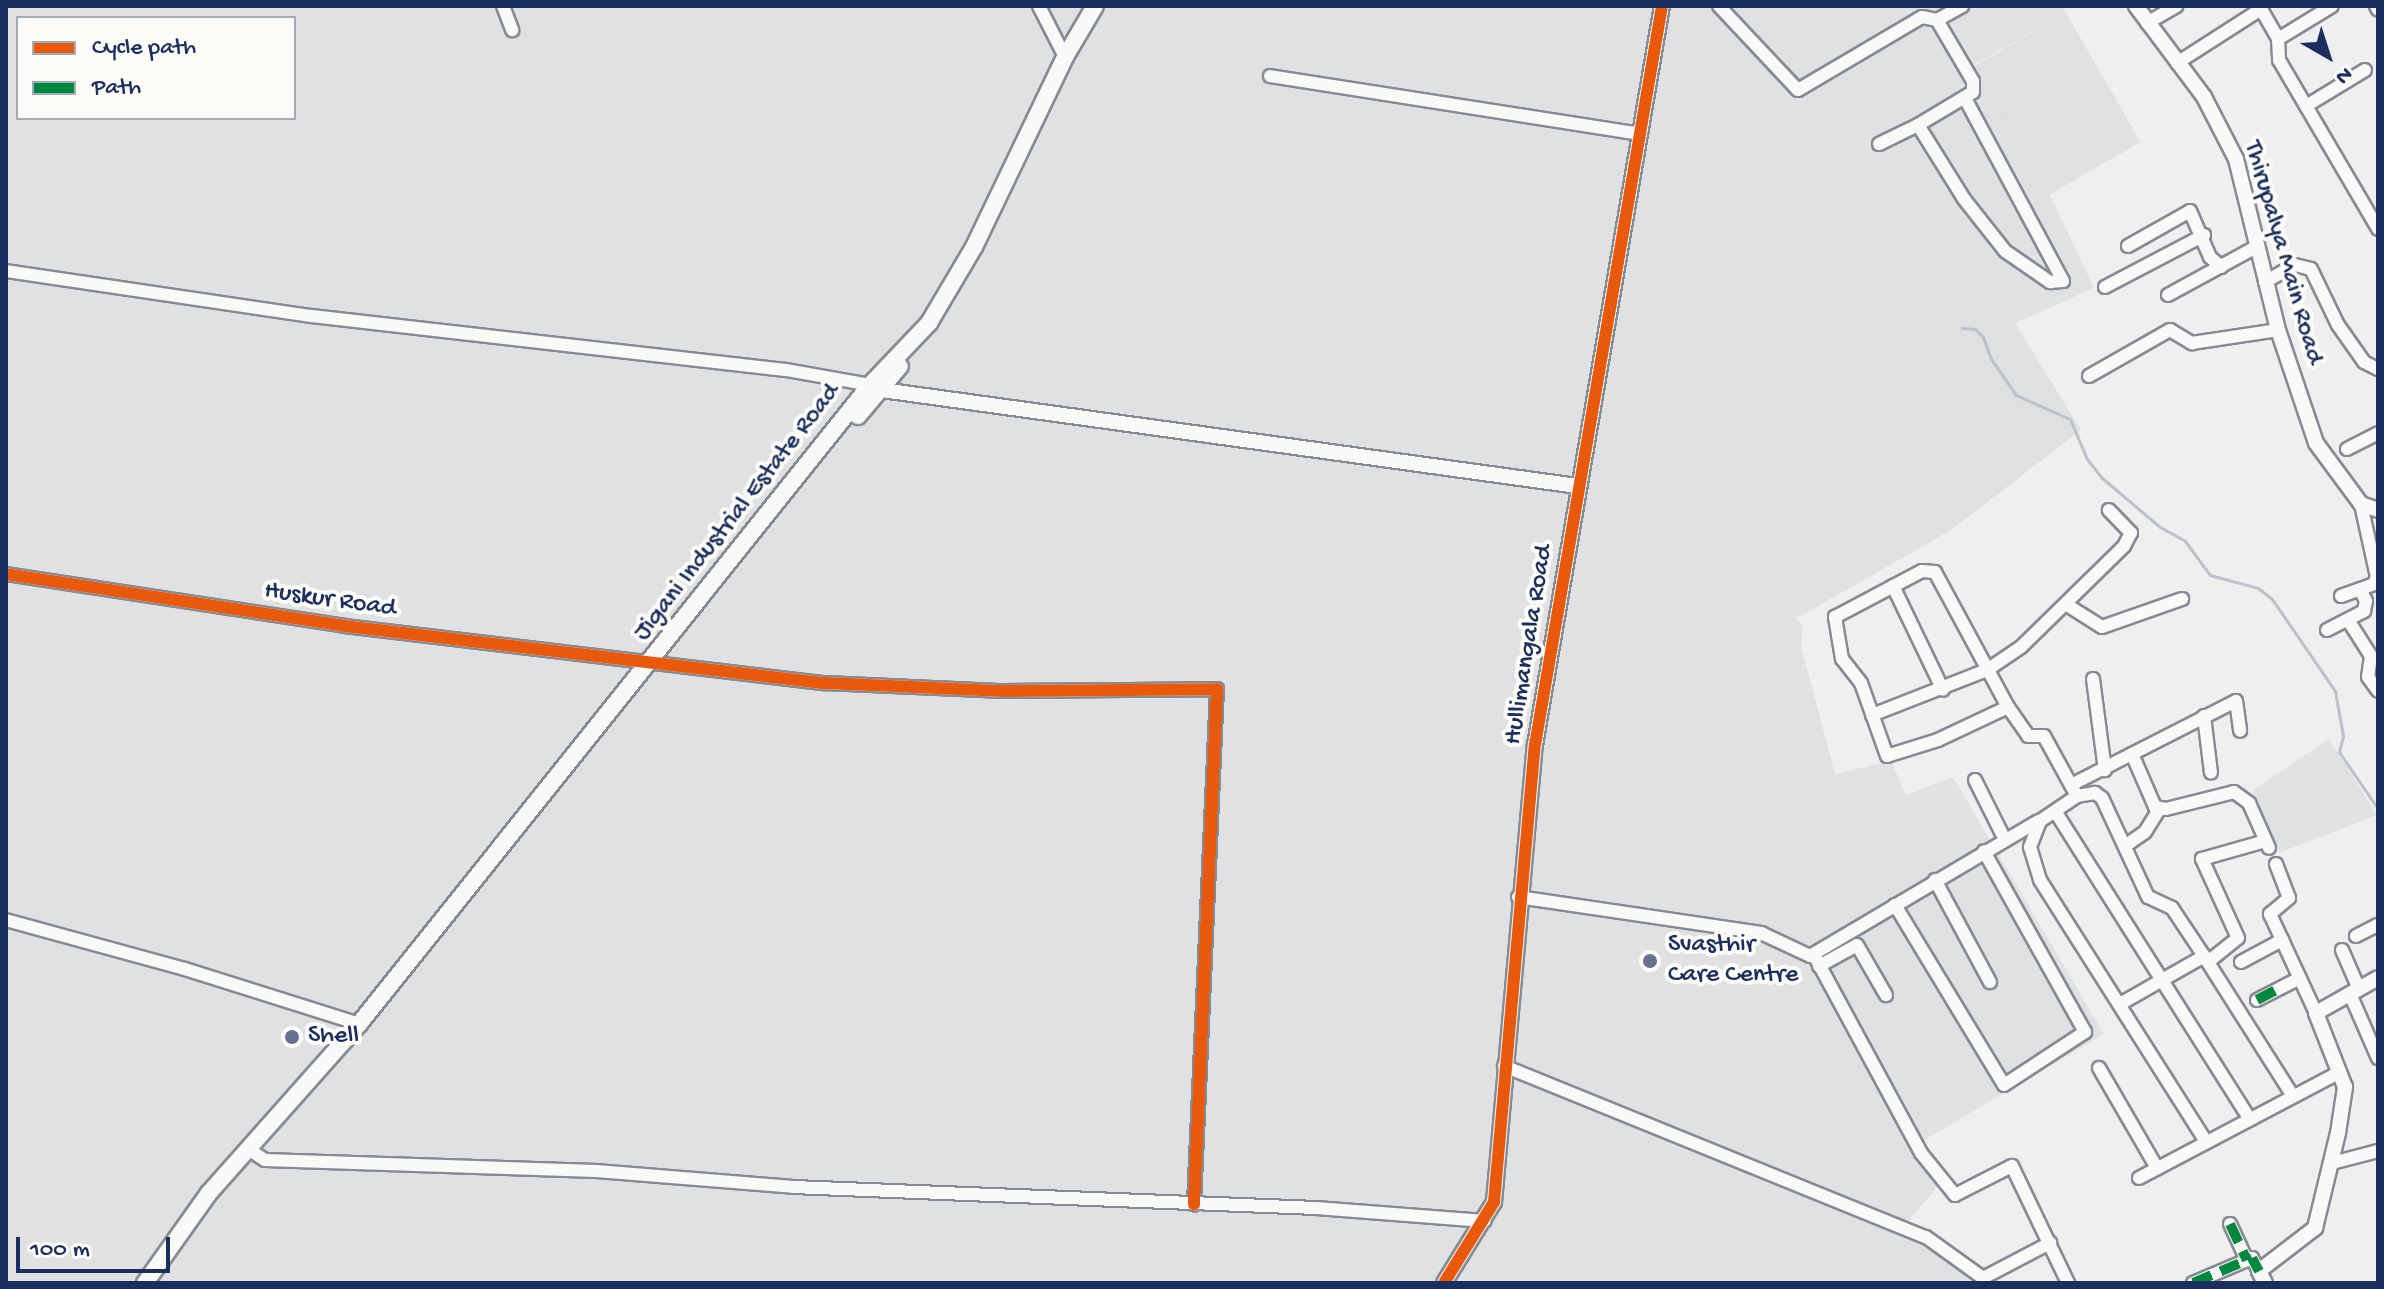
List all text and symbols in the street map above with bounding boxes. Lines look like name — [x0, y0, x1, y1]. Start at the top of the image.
legend — [16, 16, 296, 120]
north arrow — [2288, 16, 2368, 96]
text: Cycle path — [92, 34, 196, 63]
text: N — [2329, 60, 2357, 89]
text: Path — [92, 74, 141, 103]
street label: Thirupalya Main Road — [2235, 138, 2329, 368]
street label: Jigani Industrial Estate Road — [628, 378, 848, 648]
street label: Hullimangala Road — [1499, 543, 1561, 747]
street label: Huskur Road — [262, 576, 398, 626]
place label: Svasthir Care Centre — [1668, 930, 1798, 992]
marker: Svasthir Care Centre — [1639, 950, 1661, 972]
place label: Shell — [308, 1021, 359, 1053]
marker: Shell — [283, 1028, 301, 1046]
scale bar — [20, 1221, 174, 1271]
text: 100 m — [30, 1236, 90, 1265]

